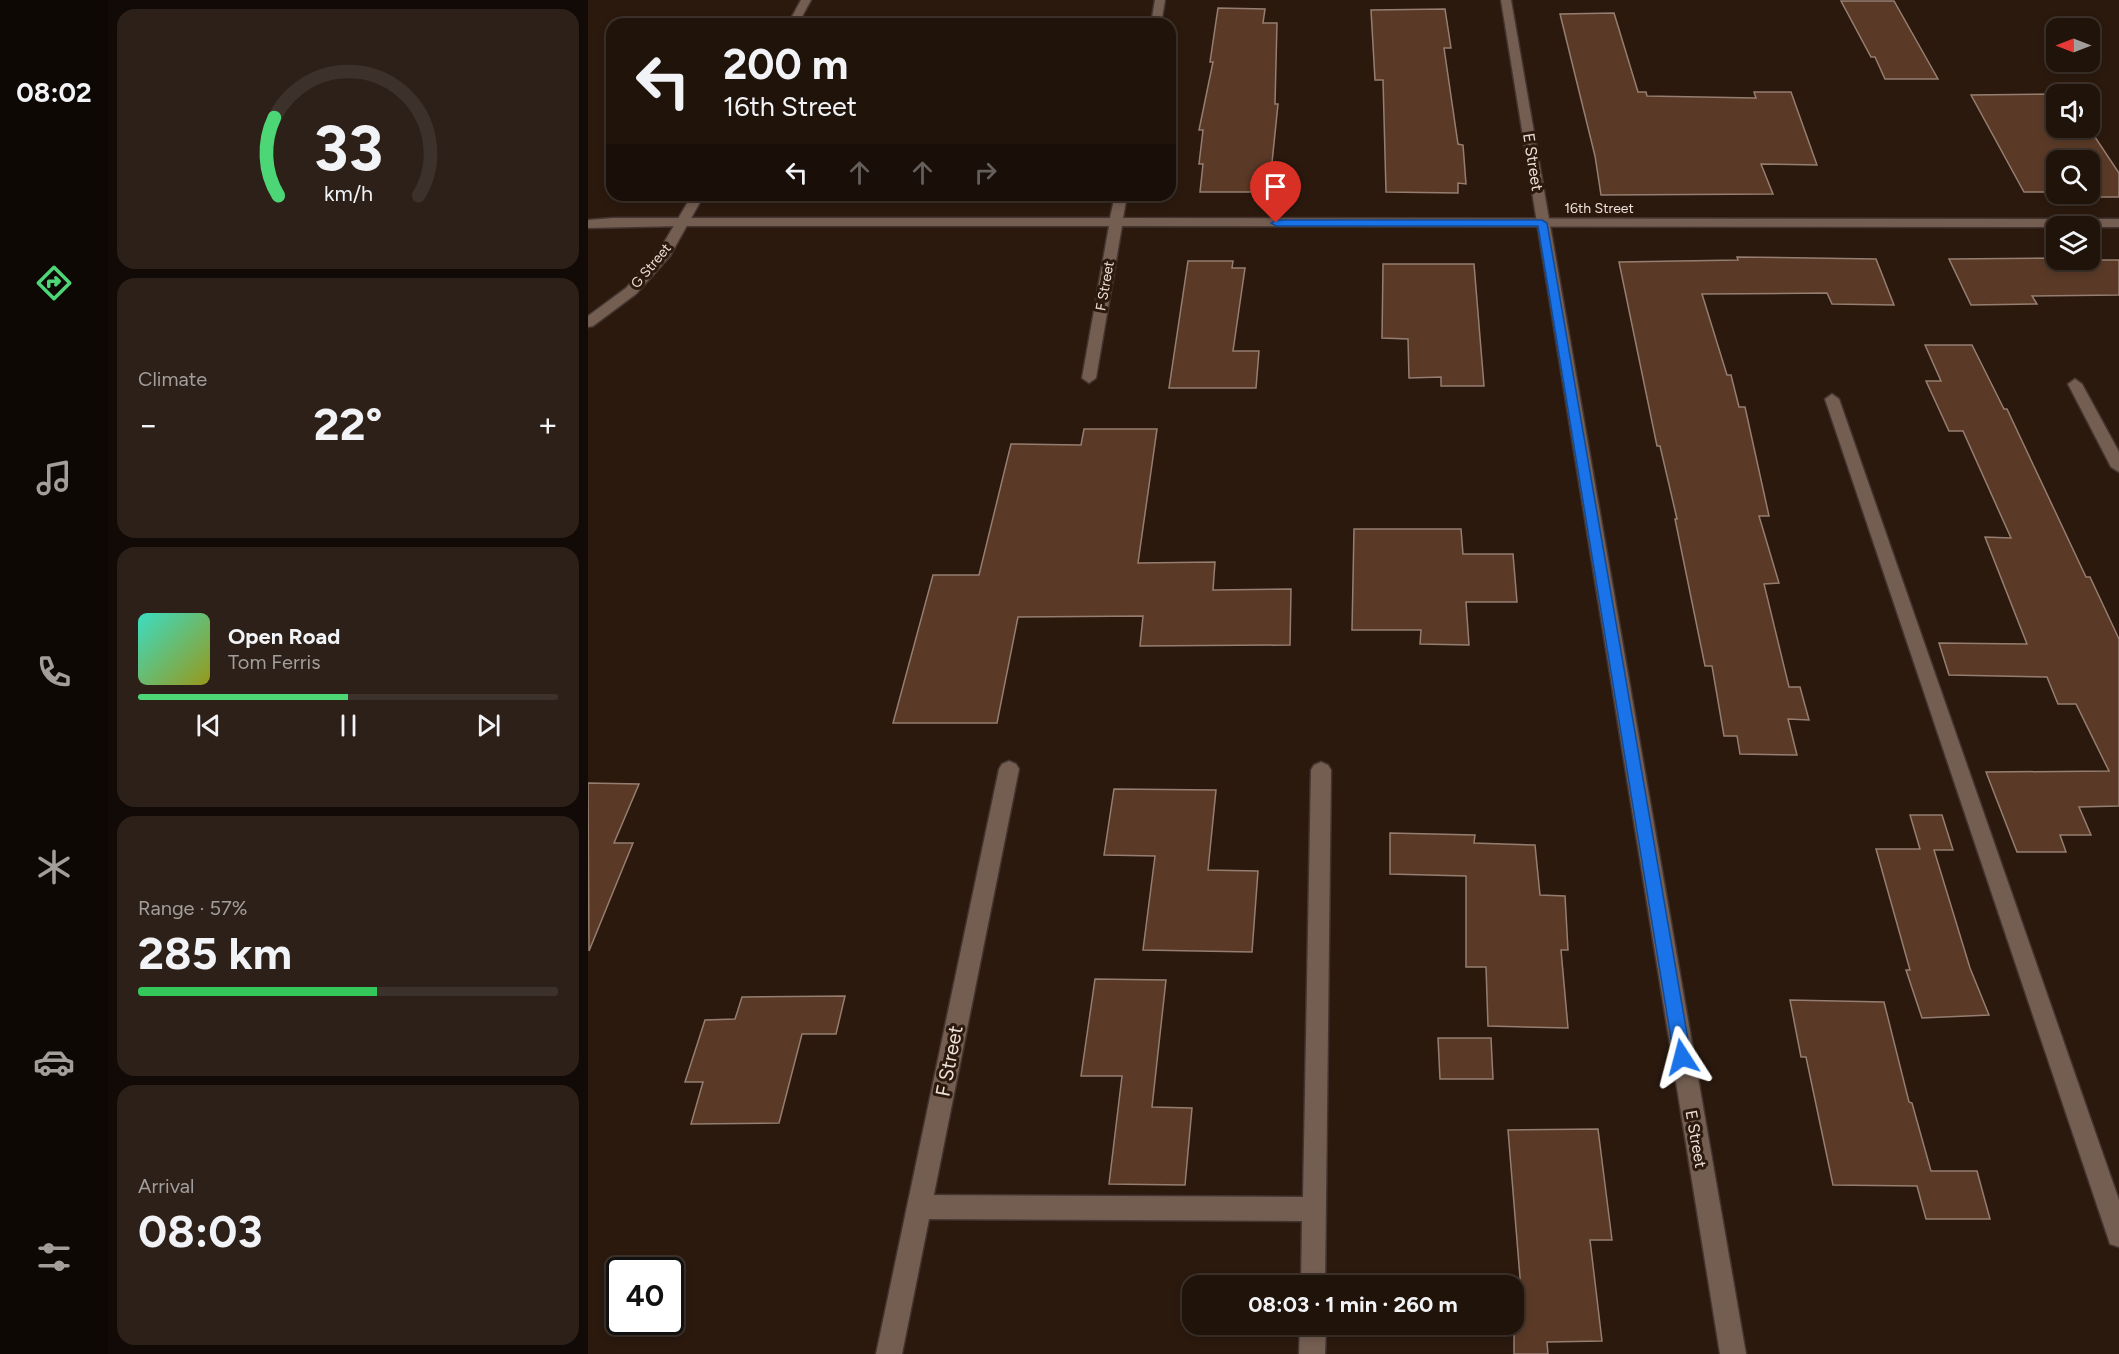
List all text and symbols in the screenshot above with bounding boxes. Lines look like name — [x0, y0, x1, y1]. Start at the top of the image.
north arrow — [2046, 18, 2100, 72]
map controls — [2046, 18, 2100, 270]
text: 200 m — [723, 39, 848, 90]
icon: left — [624, 42, 702, 120]
text: 08:02 — [16, 76, 92, 109]
button: sound — [2046, 84, 2100, 138]
text: 16th Street — [723, 90, 857, 123]
text: 33 — [313, 111, 383, 186]
street label: E Street — [1519, 132, 1547, 192]
button: search — [2046, 150, 2100, 204]
icon: left — [780, 156, 813, 189]
icon: ahead — [843, 156, 876, 189]
icon: ahead — [906, 156, 939, 189]
icon: right — [969, 156, 1002, 189]
pin — [1250, 161, 1301, 223]
icon: arrive — [1259, 170, 1292, 203]
text: km/h — [324, 181, 372, 206]
street label: 16th Street — [1564, 200, 1634, 217]
button: layers — [2046, 216, 2100, 270]
street label: G Street — [627, 240, 675, 292]
street label: F Street — [1092, 260, 1118, 312]
icon: directions — [33, 262, 75, 304]
text: Climate — [138, 367, 207, 391]
text: 22° — [313, 397, 383, 451]
text: − — [138, 405, 159, 444]
text: + — [537, 405, 558, 444]
icon: music — [33, 457, 75, 499]
text: Open Road — [228, 623, 340, 650]
text: Tom Ferris — [228, 650, 321, 674]
icon: phone — [33, 651, 75, 693]
icon: previous — [192, 709, 225, 742]
icon: pause — [332, 709, 365, 742]
icon: next — [472, 709, 505, 742]
icon: climate — [33, 846, 75, 888]
text: Range · 57% — [138, 896, 247, 920]
text: 285 km — [138, 926, 292, 980]
street label: F Street — [930, 1023, 968, 1099]
position arrow — [1650, 1025, 1714, 1089]
icon: car — [33, 1041, 75, 1083]
street label: E Street — [1682, 1109, 1710, 1169]
text: Arrival — [138, 1174, 194, 1198]
text: 08:03 — [138, 1204, 262, 1258]
icon: filters — [33, 1236, 75, 1278]
speed limit sign: 40 — [606, 1257, 684, 1335]
text: 08:03 · 1 min · 260 m — [1248, 1291, 1458, 1318]

